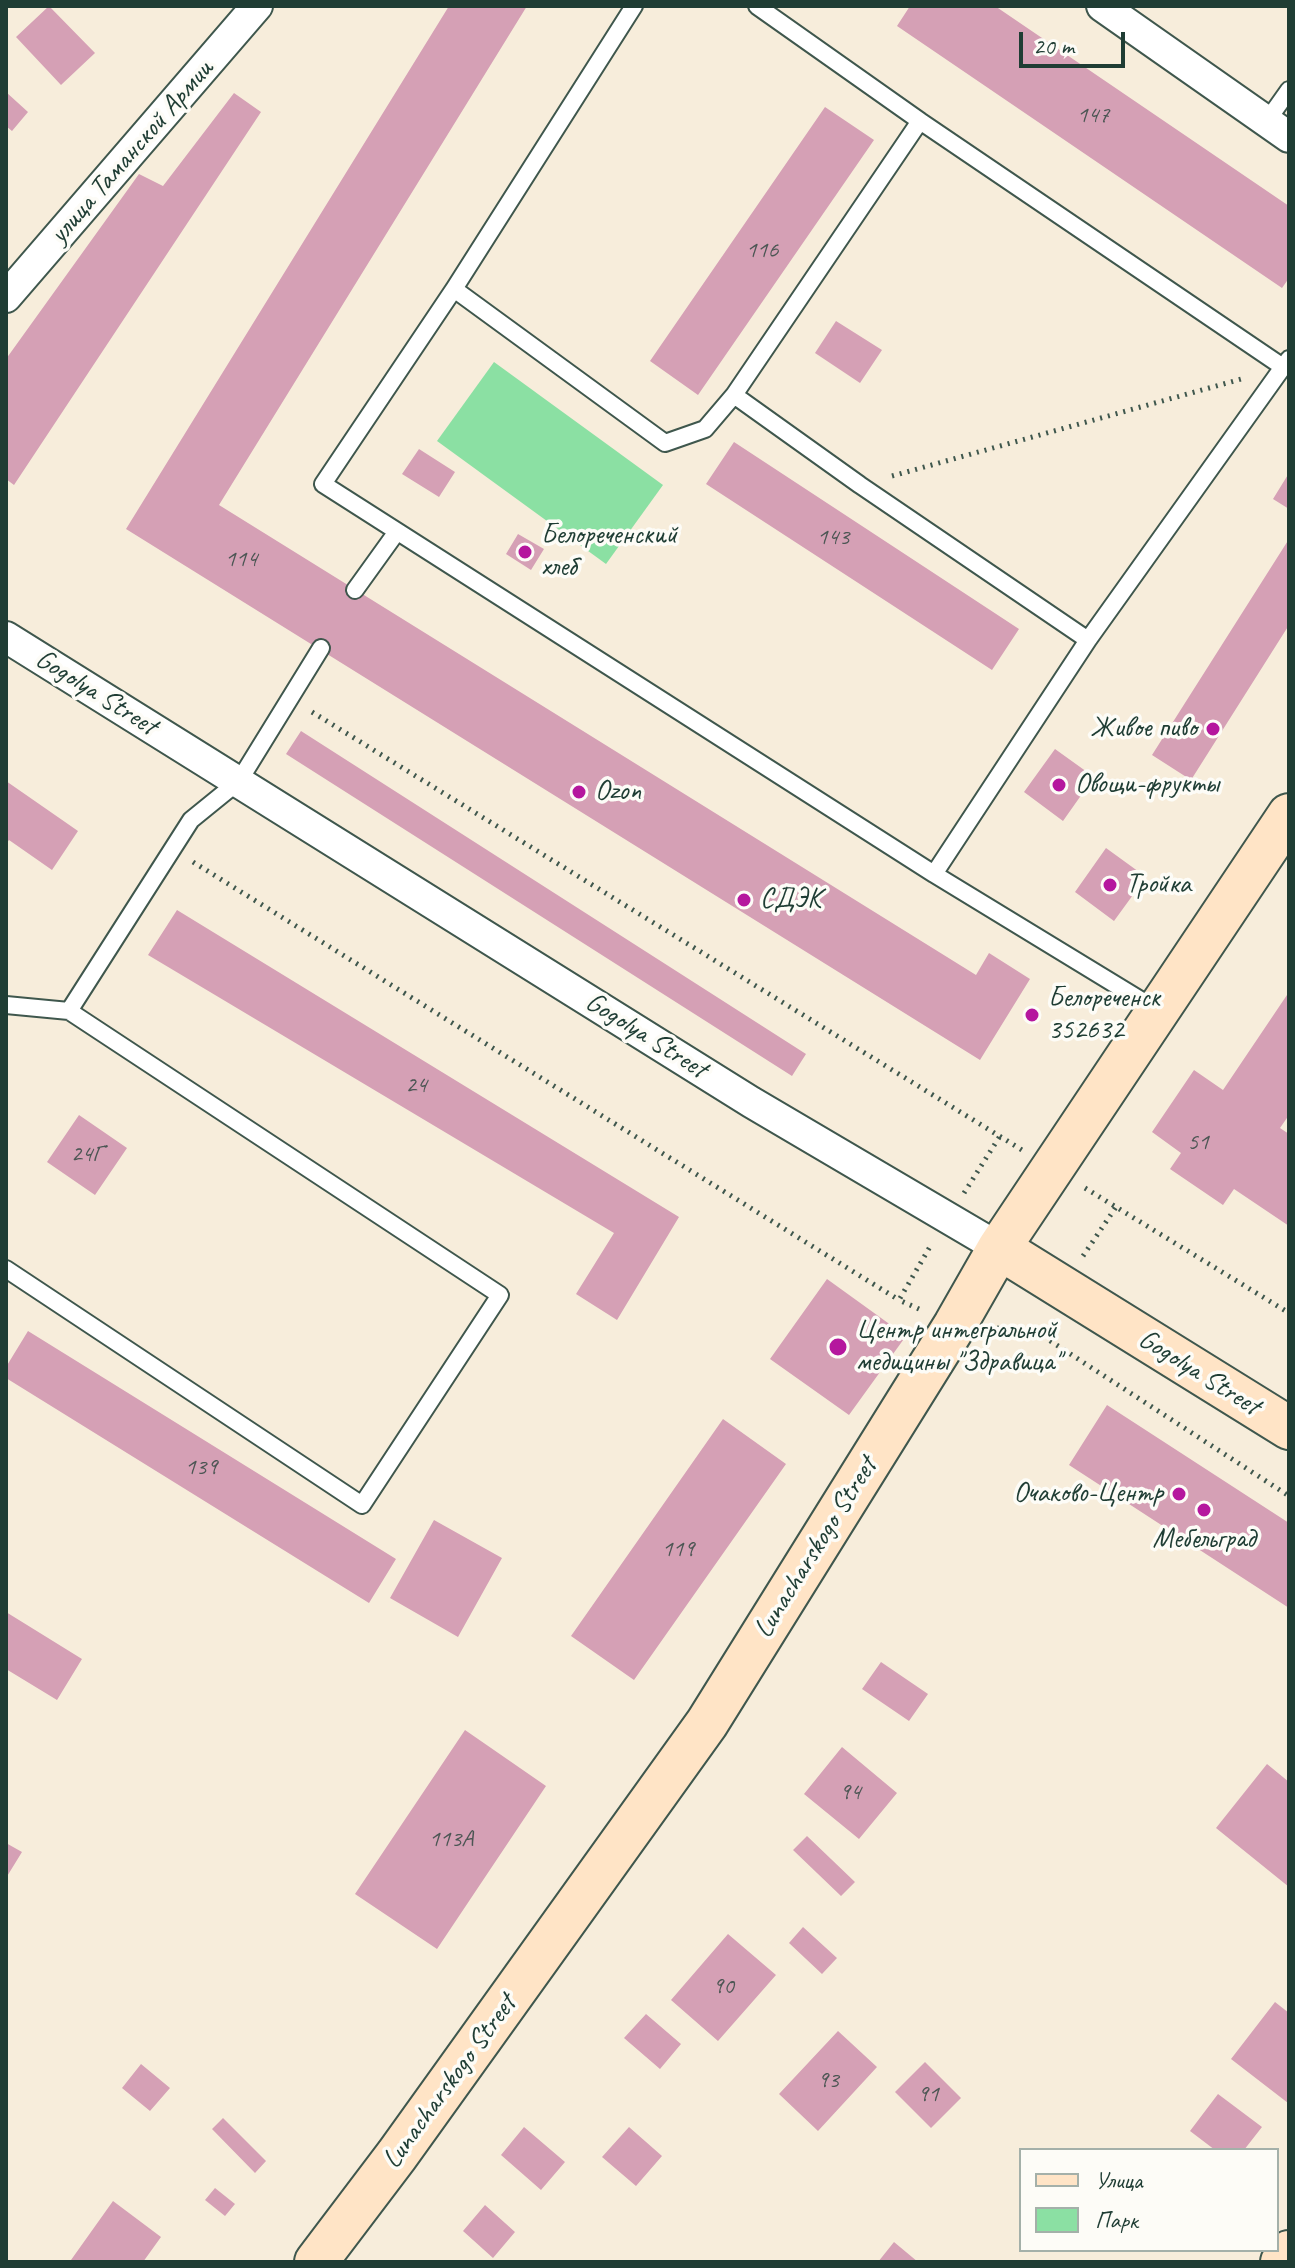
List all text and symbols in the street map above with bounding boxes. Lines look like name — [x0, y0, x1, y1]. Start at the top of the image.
scale bar — [1023, 16, 1129, 66]
text: 20 m — [1033, 31, 1074, 61]
street label: улица Таманской Армии — [43, 53, 221, 251]
house number: 147 — [1077, 102, 1109, 130]
house number: 116 — [746, 237, 778, 265]
place label: Белореченский хлеб — [541, 519, 677, 585]
house number: 143 — [817, 524, 849, 552]
marker: Белореченский хлеб — [516, 543, 534, 561]
house number: 114 — [225, 546, 257, 574]
street label: Gogolya Street — [29, 642, 163, 744]
place label: Живое пиво — [1090, 712, 1197, 746]
marker: Живое пиво — [1204, 720, 1222, 738]
place label: Овощи-фрукты — [1075, 768, 1219, 802]
place label: Ozon — [595, 775, 641, 809]
marker: Овощи-фрукты — [1050, 776, 1068, 794]
marker: Ozon — [570, 783, 588, 801]
place label: Тройка — [1126, 868, 1191, 902]
marker: Тройка — [1101, 876, 1119, 894]
place label: СДЭК — [760, 883, 821, 917]
marker: СДЭК — [735, 891, 753, 909]
place label: Белореченск 352632 — [1048, 982, 1160, 1048]
street label: Gogolya Street — [579, 985, 713, 1087]
marker: Белореченск 352632 — [1023, 1006, 1041, 1024]
house number: 24 — [405, 1072, 427, 1100]
house number: 51 — [1187, 1129, 1209, 1157]
house number: 24Г — [71, 1141, 103, 1169]
place label: Центр интегральной медицины "Здравица" — [856, 1314, 1061, 1380]
street label: Gogolya Street — [1132, 1322, 1266, 1424]
marker: Центр интегральной медицины "Здравица" — [827, 1336, 849, 1358]
street label: Lunacharskogo Street — [747, 1452, 885, 1644]
house number: 139 — [185, 1454, 217, 1482]
place label: Очаково-Центр — [1013, 1477, 1163, 1511]
marker: Очаково-Центр — [1170, 1485, 1188, 1503]
marker: Мебельград — [1195, 1501, 1213, 1519]
place label: Мебельград — [1153, 1523, 1255, 1557]
house number: 119 — [662, 1536, 694, 1564]
house number: 94 — [839, 1779, 861, 1807]
house number: 113А — [429, 1826, 473, 1854]
house number: 90 — [712, 1973, 734, 2001]
street label: Lunacharskogo Street — [376, 1989, 524, 2175]
house number: 93 — [817, 2067, 839, 2095]
house number: 91 — [917, 2081, 939, 2109]
legend — [1019, 2148, 1279, 2252]
text: Улица — [1095, 2165, 1143, 2195]
text: Парк — [1095, 2205, 1138, 2235]

